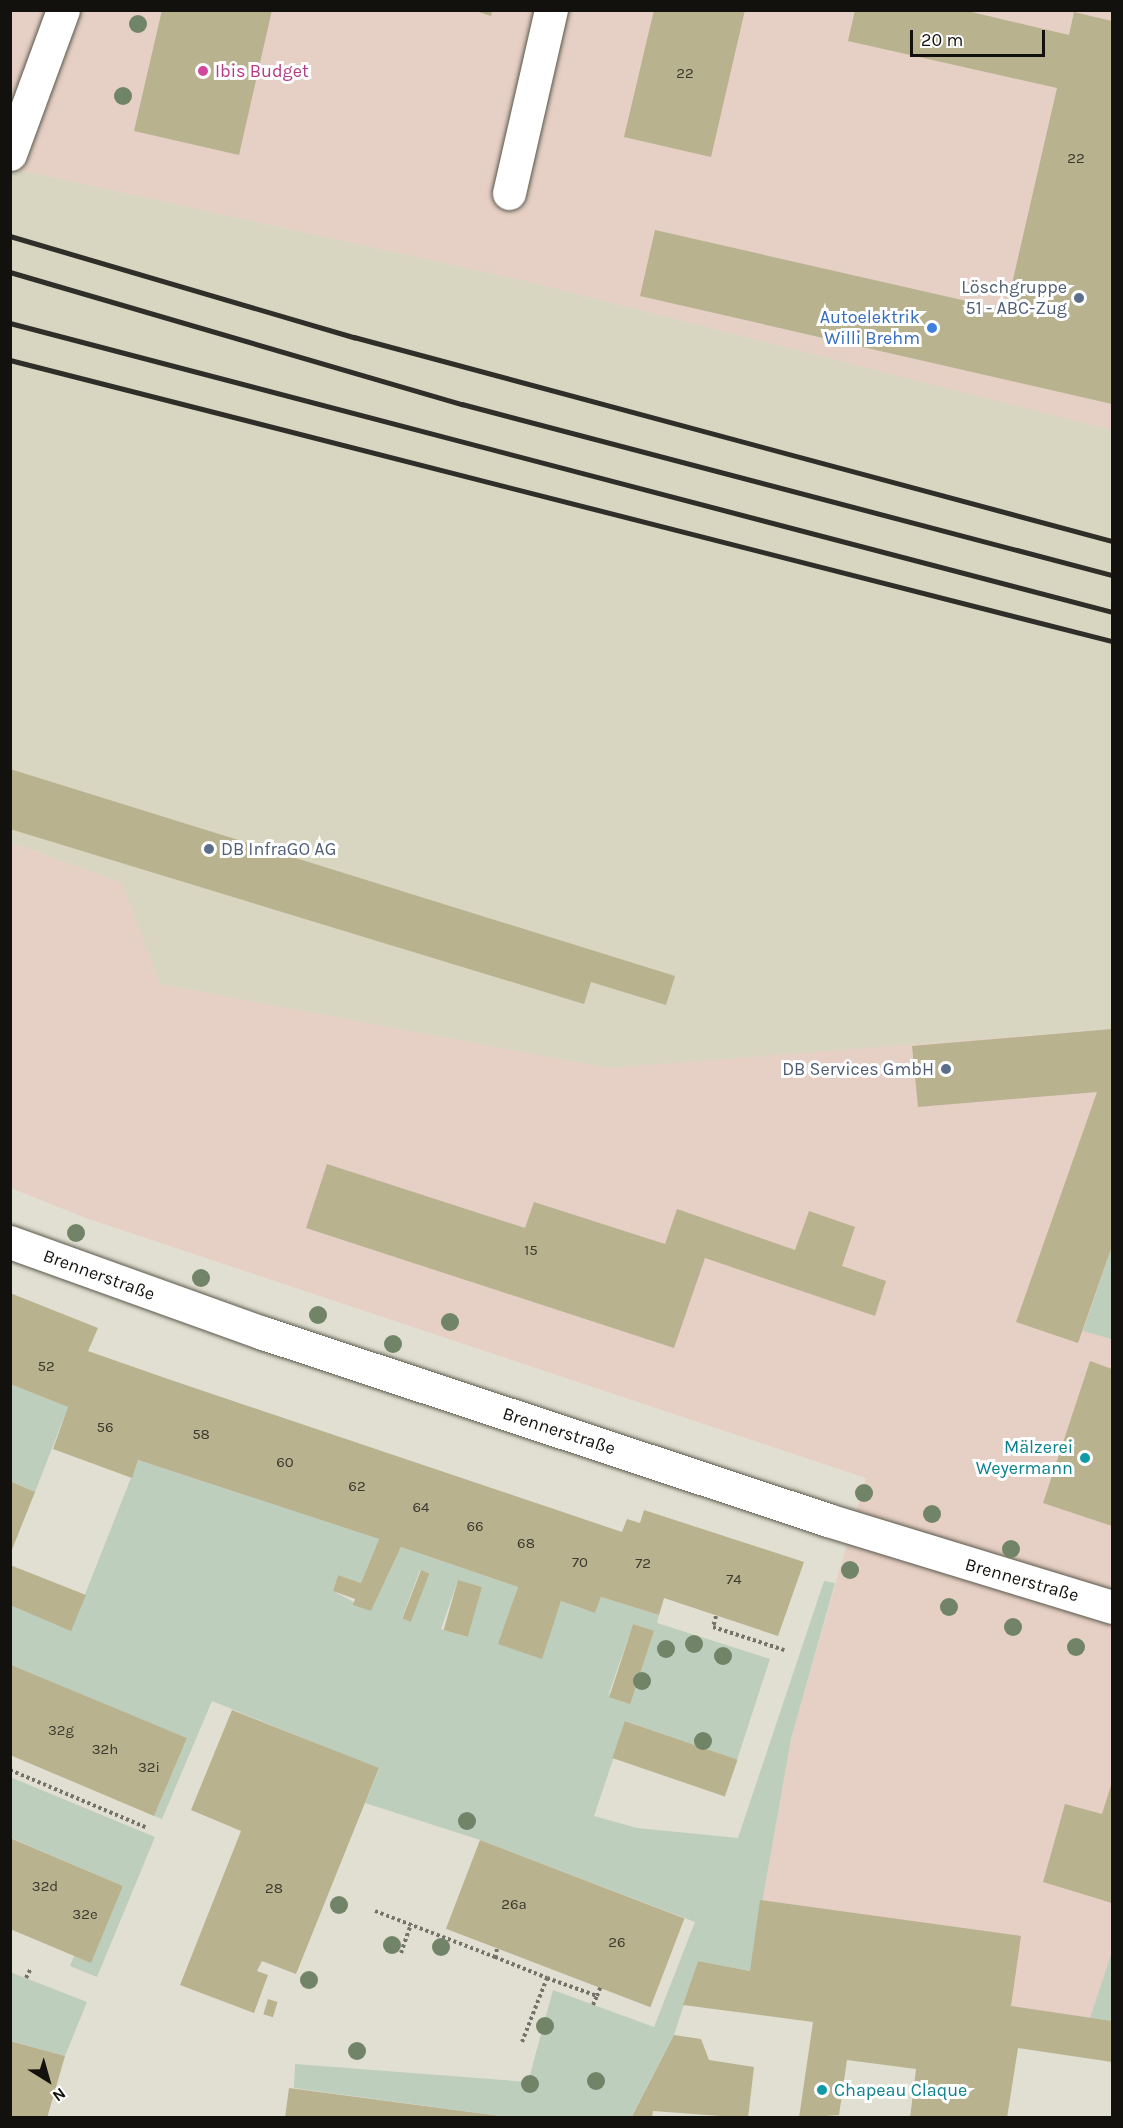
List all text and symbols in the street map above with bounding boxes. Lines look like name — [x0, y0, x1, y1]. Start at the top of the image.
scale bar — [913, 18, 1048, 56]
text: 20 m — [921, 29, 963, 51]
place label: Ibis Budget — [215, 60, 309, 82]
marker: Ibis Budget — [196, 64, 210, 78]
house number: 22 — [676, 65, 694, 83]
house number: 22 — [1067, 150, 1085, 168]
place label: Löschgruppe 51 - ABC-Zug — [961, 277, 1067, 320]
marker: Löschgruppe 51 - ABC-Zug — [1072, 291, 1086, 305]
place label: Autoelektrik Willi Brehm — [820, 307, 920, 350]
marker: Autoelektrik Willi Brehm — [925, 321, 939, 335]
place label: DB InfraGO AG — [221, 838, 336, 860]
marker: DB InfraGO AG — [202, 842, 216, 856]
place label: DB Services GmbH — [782, 1058, 934, 1080]
marker: DB Services GmbH — [939, 1062, 953, 1076]
house number: 15 — [524, 1242, 538, 1260]
street label: Brennerstraße — [40, 1245, 158, 1305]
house number: 52 — [37, 1358, 55, 1376]
street label: Brennerstraße — [500, 1403, 618, 1459]
house number: 56 — [96, 1419, 114, 1437]
house number: 58 — [192, 1426, 210, 1444]
place label: Mälzerei Weyermann — [976, 1437, 1073, 1480]
marker: Mälzerei Weyermann — [1078, 1451, 1092, 1465]
house number: 60 — [276, 1454, 294, 1472]
house number: 62 — [348, 1478, 366, 1496]
house number: 64 — [413, 1499, 429, 1517]
house number: 66 — [466, 1518, 484, 1536]
house number: 68 — [517, 1535, 535, 1553]
street label: Brennerstraße — [963, 1553, 1081, 1607]
house number: 70 — [572, 1554, 588, 1572]
house number: 72 — [635, 1555, 651, 1573]
house number: 74 — [726, 1571, 742, 1589]
house number: 32g — [48, 1722, 74, 1740]
house number: 32h — [92, 1741, 118, 1759]
house number: 32i — [138, 1759, 160, 1777]
house number: 32d — [32, 1878, 58, 1896]
house number: 28 — [265, 1880, 283, 1898]
house number: 26a — [501, 1896, 527, 1914]
house number: 32e — [72, 1906, 98, 1924]
house number: 26 — [608, 1934, 626, 1952]
north arrow — [18, 2050, 78, 2110]
place label: Chapeau Claque — [834, 2079, 967, 2101]
marker: Chapeau Claque — [815, 2083, 829, 2097]
text: N — [49, 2084, 69, 2106]

